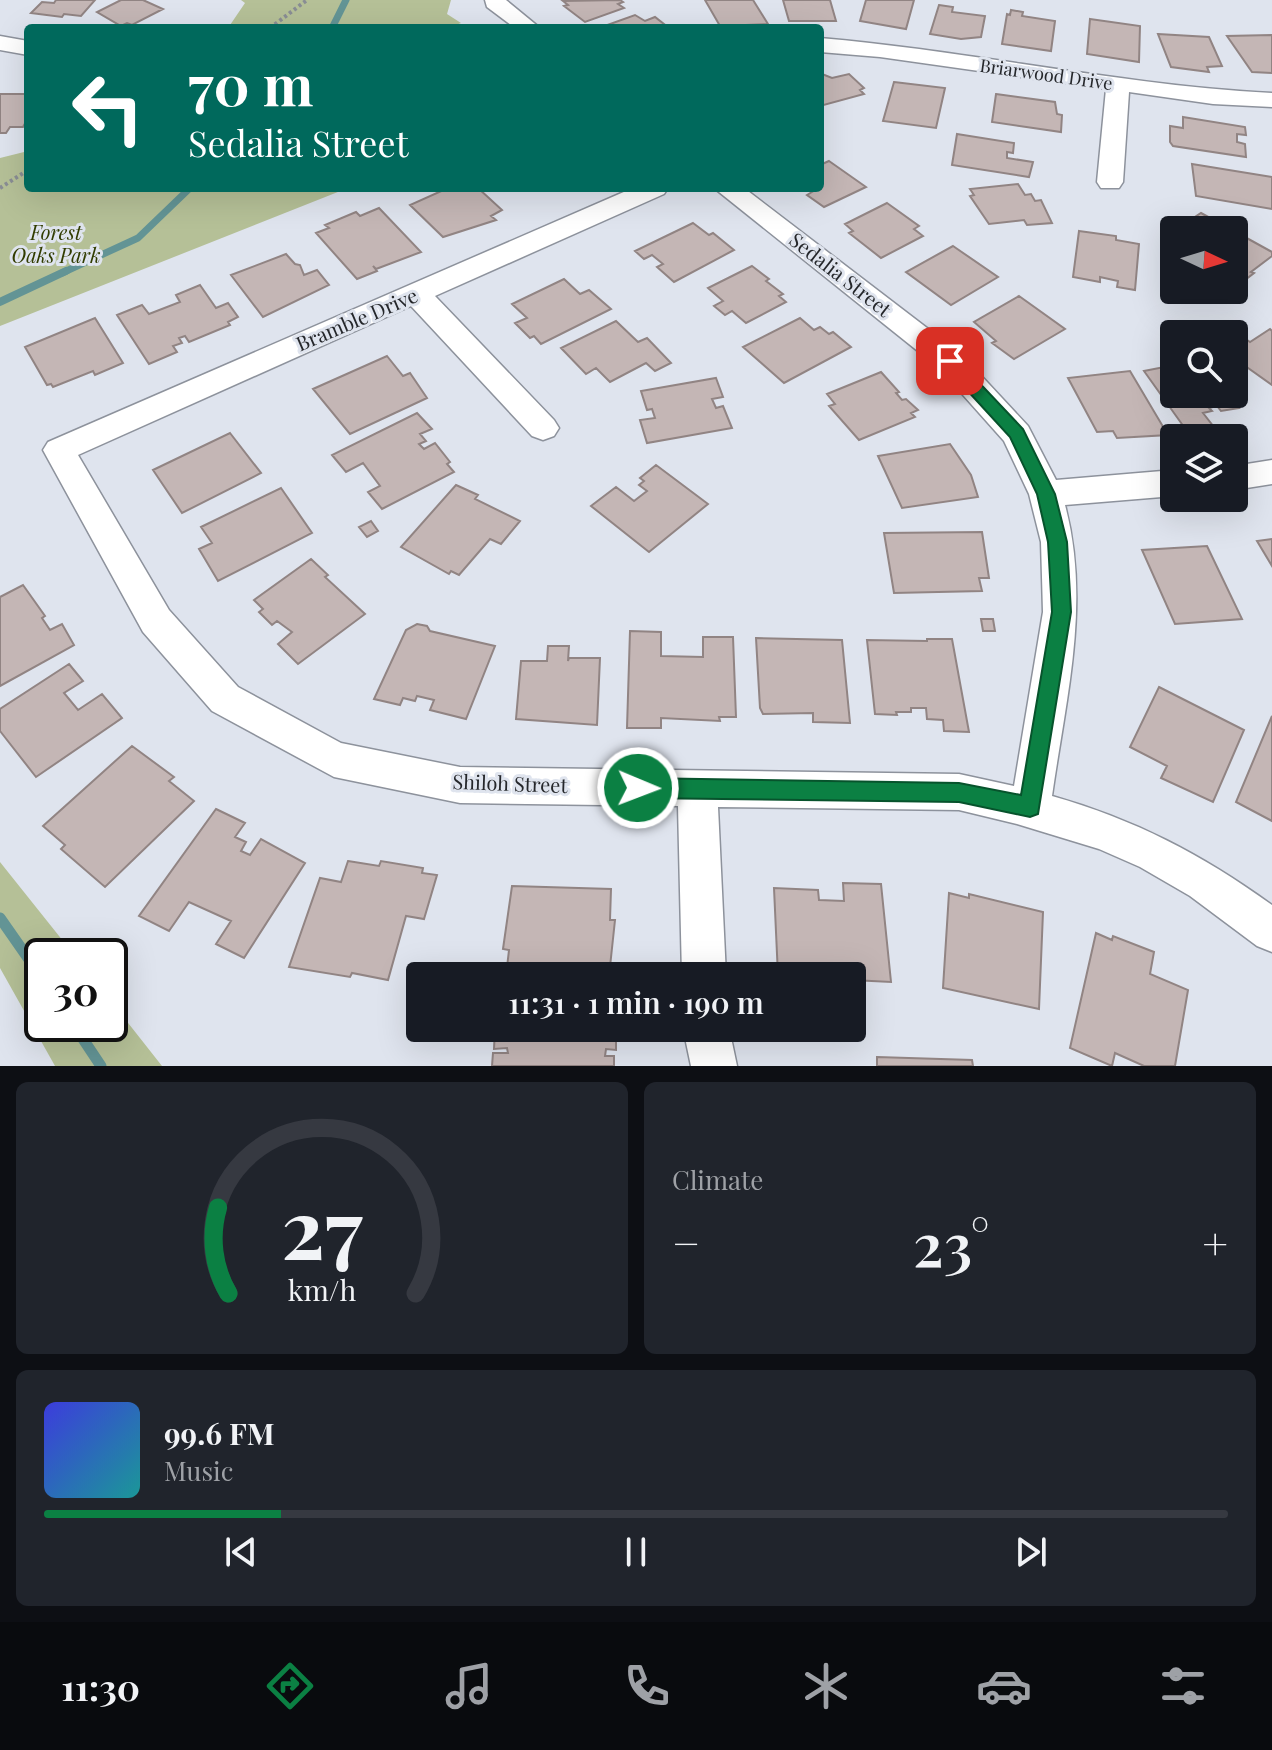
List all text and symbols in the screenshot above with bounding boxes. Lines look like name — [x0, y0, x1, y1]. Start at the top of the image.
text: 70 m — [188, 46, 313, 121]
street label: Briarwood Drive — [978, 53, 1114, 95]
icon: left — [56, 56, 160, 160]
text: Sedalia Street — [188, 118, 408, 166]
north arrow — [1160, 216, 1248, 304]
map controls — [1160, 216, 1248, 512]
park label: Forest Oaks Park — [12, 218, 100, 268]
street label: Sedalia Street — [784, 225, 898, 323]
street label: Bramble Drive — [291, 281, 421, 356]
button: search — [1160, 320, 1248, 408]
pin — [916, 327, 984, 395]
icon: arrive — [928, 339, 972, 383]
button: layers — [1160, 424, 1248, 512]
position arrow — [596, 746, 680, 830]
street label: Shiloh Street — [452, 767, 569, 798]
speed limit sign: 30 — [24, 938, 128, 1042]
text: 11:31 · 1 min · 190 m — [508, 982, 764, 1022]
text: Climate — [672, 1162, 763, 1197]
text: 27 — [281, 1170, 363, 1281]
text: 23° — [913, 1202, 990, 1282]
text: − — [672, 1212, 700, 1271]
text: + — [1202, 1212, 1228, 1271]
text: km/h — [288, 1270, 356, 1308]
text: 99.6 FM — [164, 1413, 275, 1453]
text: Music — [164, 1453, 233, 1488]
icon: previous — [219, 1530, 263, 1574]
icon: pause — [614, 1530, 658, 1574]
icon: next — [1009, 1530, 1053, 1574]
icon: directions — [262, 1658, 318, 1714]
icon: music — [441, 1658, 497, 1714]
icon: phone — [619, 1658, 675, 1714]
icon: climate — [798, 1658, 854, 1714]
icon: car — [976, 1658, 1032, 1714]
icon: filters — [1155, 1658, 1211, 1714]
text: 11:30 — [61, 1662, 140, 1710]

